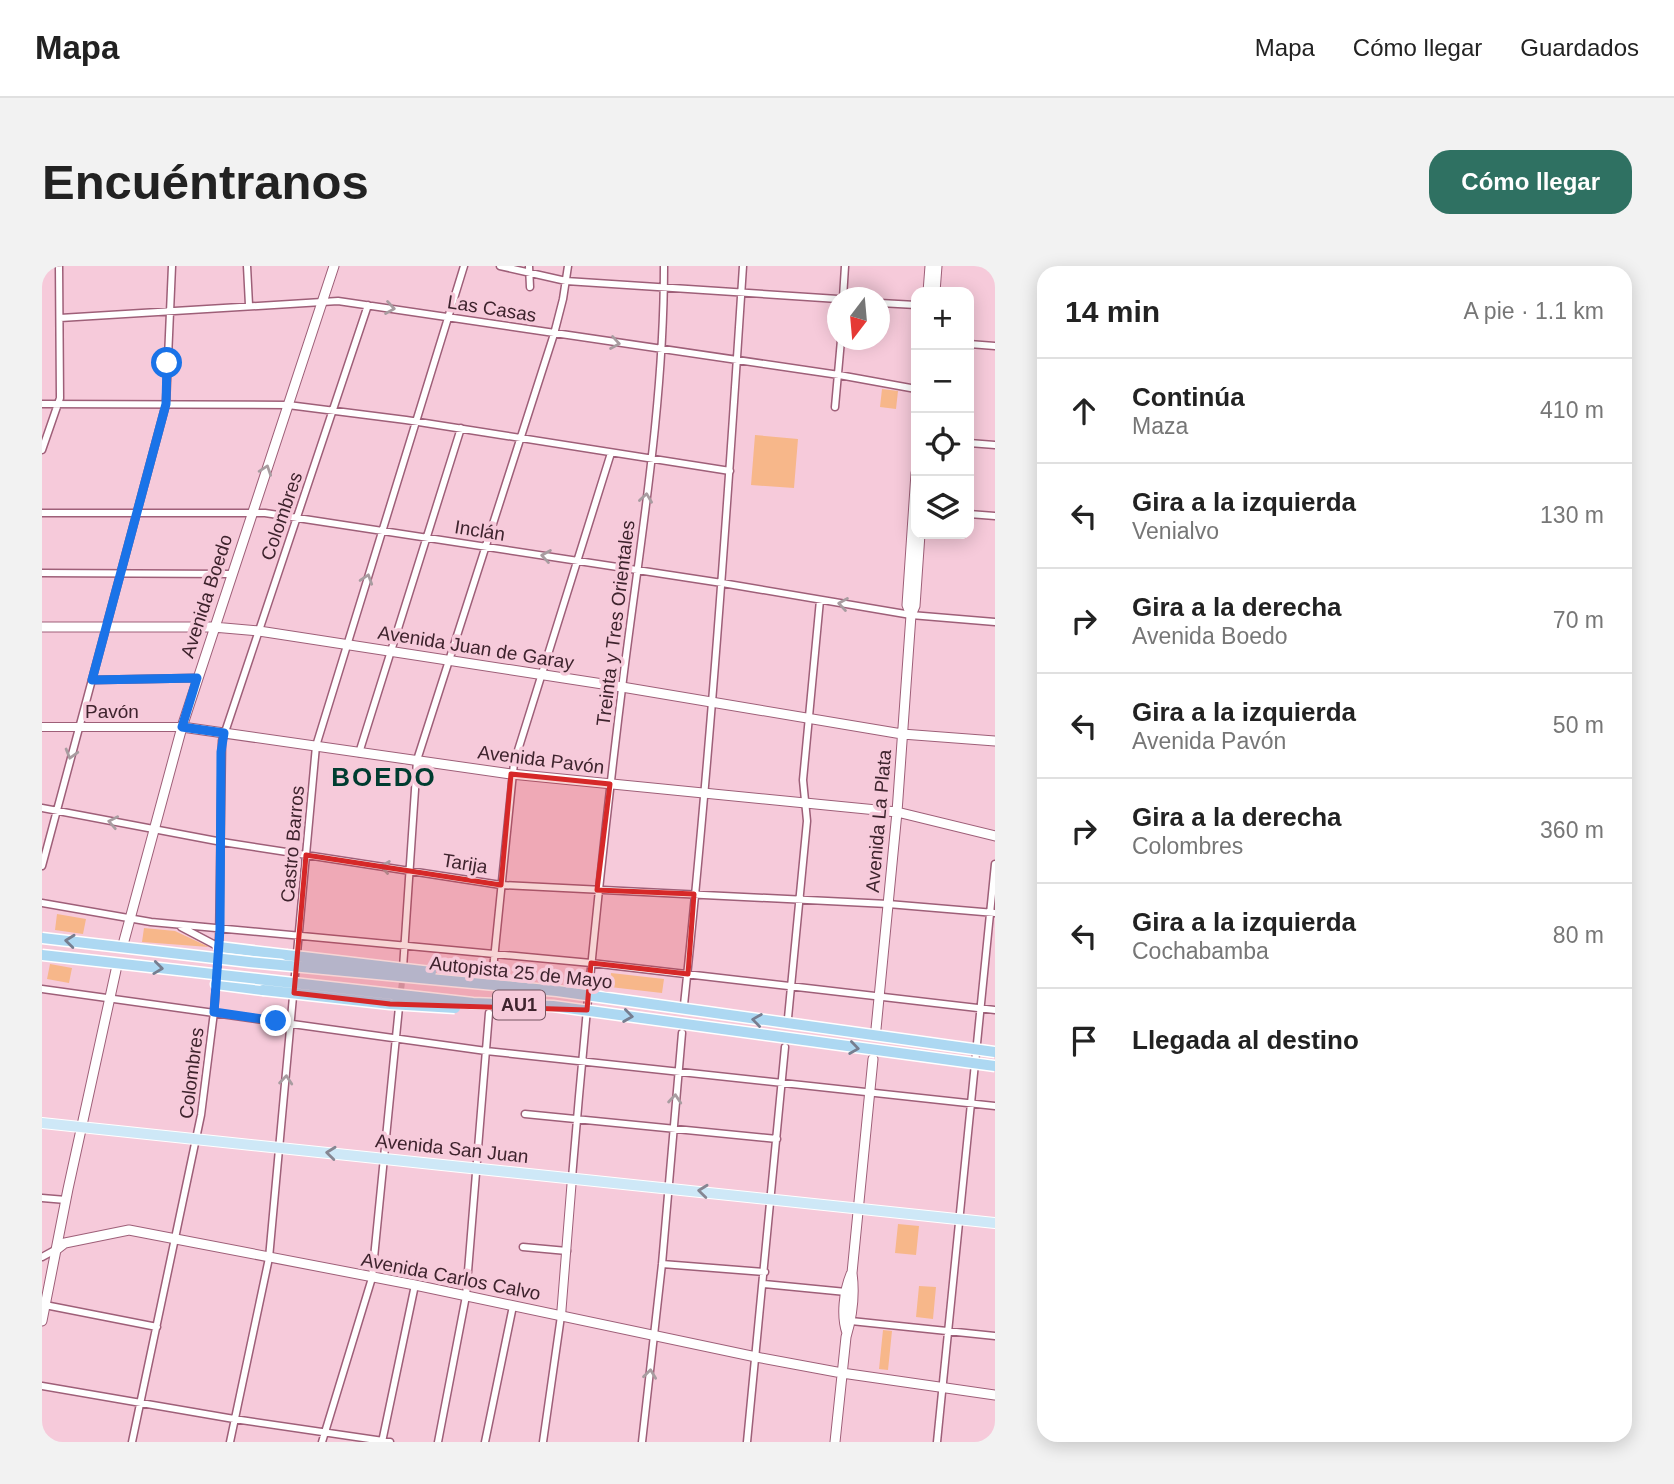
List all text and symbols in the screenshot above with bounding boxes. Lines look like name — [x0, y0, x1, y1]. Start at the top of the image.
text: Mapa — [35, 29, 119, 66]
text: Mapa — [1255, 34, 1315, 61]
text: Cómo llegar — [1353, 34, 1482, 61]
text: Guardados — [1520, 34, 1639, 61]
button: Cómo llegar — [1429, 150, 1632, 214]
text: Encuéntranos — [42, 155, 369, 209]
north arrow — [827, 287, 890, 350]
map controls — [911, 287, 974, 539]
button: + — [911, 287, 974, 350]
street label: Las Casas — [446, 291, 538, 326]
text: 14 min — [1065, 295, 1160, 328]
text: A pie · 1.1 km — [1463, 298, 1604, 324]
one-way arrow — [384, 300, 396, 315]
one-way arrow — [609, 335, 620, 350]
route start — [151, 347, 182, 378]
button: − — [911, 350, 974, 413]
text: Continúa — [1132, 382, 1245, 412]
icon: ahead — [1065, 392, 1103, 430]
text: 410 m — [1540, 397, 1604, 423]
button: locate — [911, 413, 974, 476]
text: Maza — [1132, 413, 1188, 439]
one-way arrow — [258, 464, 272, 476]
street label: Colombres — [257, 469, 306, 563]
button: layers — [911, 476, 974, 539]
text: Gira a la izquierda — [1132, 487, 1356, 517]
one-way arrow — [639, 492, 654, 504]
icon: left — [1065, 497, 1103, 535]
text: 130 m — [1540, 502, 1604, 528]
street label: Inclán — [453, 516, 507, 545]
text: Venialvo — [1132, 518, 1219, 544]
street label: Treinta y Tres Orientales — [592, 519, 639, 727]
street label: Avenida Boedo — [177, 532, 236, 661]
one-way arrow — [540, 549, 552, 564]
one-way arrow — [359, 573, 374, 585]
text: Gira a la derecha — [1132, 592, 1342, 622]
one-way arrow — [837, 597, 849, 612]
icon: right — [1065, 602, 1103, 640]
text: 70 m — [1553, 607, 1604, 633]
street label: Avenida Juan de Garay — [376, 622, 576, 673]
text: Avenida Boedo — [1132, 623, 1288, 649]
text: Gira a la izquierda — [1132, 697, 1356, 727]
street label: Pavón — [85, 701, 139, 722]
icon: left — [1065, 707, 1103, 745]
text: 50 m — [1553, 712, 1604, 738]
text: Avenida Pavón — [1132, 728, 1286, 754]
street label: Avenida Pavón — [476, 741, 605, 778]
one-way arrow — [65, 748, 80, 760]
street label: Avenida La Plata — [862, 748, 895, 893]
district label: BOEDO — [331, 762, 437, 792]
street label: Castro Barros — [277, 785, 308, 903]
text: Gira a la derecha — [1132, 802, 1342, 832]
icon: right — [1065, 812, 1103, 850]
one-way arrow — [107, 815, 118, 830]
text: 360 m — [1540, 817, 1604, 843]
text: Colombres — [1132, 833, 1243, 859]
street label: Tarija — [441, 850, 489, 877]
one-way arrow — [379, 859, 391, 874]
text: Gira a la izquierda — [1132, 907, 1356, 937]
icon: left — [1065, 917, 1103, 955]
text: 80 m — [1553, 922, 1604, 948]
one-way arrow — [64, 934, 75, 949]
text: Cochabamba — [1132, 938, 1269, 964]
street label: Autopista 25 de Mayo — [428, 952, 613, 993]
one-way arrow — [153, 960, 164, 975]
road number: AU1 — [493, 990, 545, 1020]
route end — [260, 1005, 291, 1036]
one-way arrow — [622, 1009, 634, 1024]
one-way arrow — [752, 1013, 763, 1028]
icon: arrive — [1065, 1022, 1103, 1060]
text: Llegada al destino — [1132, 1025, 1359, 1055]
street label: Colombres — [175, 1026, 208, 1120]
one-way arrow — [848, 1040, 859, 1055]
one-way arrow — [278, 1074, 293, 1085]
one-way arrow — [667, 1093, 682, 1104]
street label: Avenida San Juan — [374, 1130, 530, 1167]
one-way arrow — [325, 1146, 336, 1161]
one-way arrow — [697, 1184, 708, 1199]
street label: Avenida Carlos Calvo — [359, 1249, 542, 1304]
one-way arrow — [643, 1368, 658, 1380]

